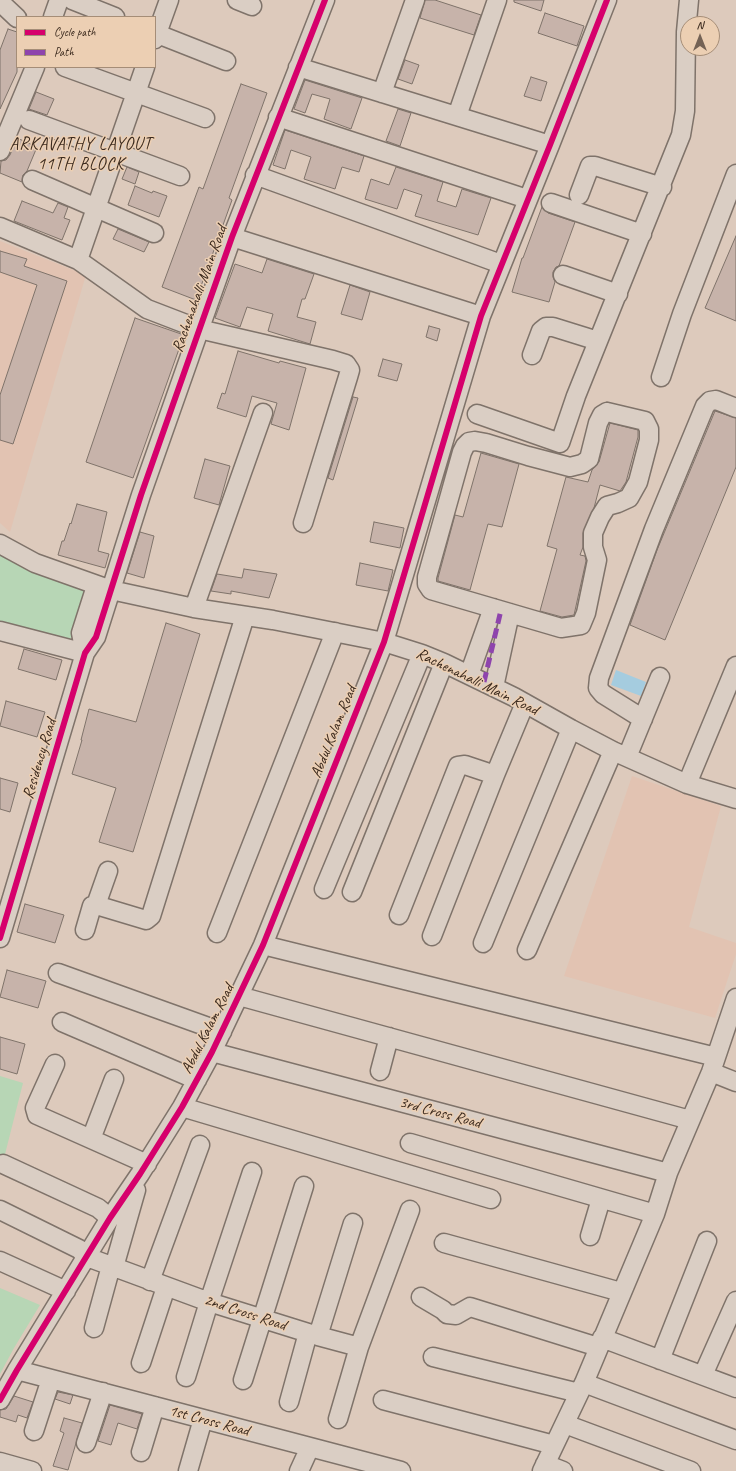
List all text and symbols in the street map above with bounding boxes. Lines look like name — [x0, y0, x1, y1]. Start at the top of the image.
legend — [16, 16, 156, 68]
north arrow — [680, 16, 720, 56]
text: N — [697, 18, 703, 32]
text: Cycle path — [54, 24, 96, 40]
text: Path — [54, 44, 74, 60]
district label: ARKAVATHY LAYOUT 11TH BLOCK — [9, 135, 153, 175]
street label: Rachenahalli Main Road — [168, 223, 232, 355]
street label: Rachenahalli Main Road — [413, 644, 541, 720]
street label: Abdul Kalam Road — [307, 683, 361, 781]
street label: Residency Road — [19, 717, 61, 801]
street label: Abdul Kalam Road — [177, 981, 239, 1077]
street label: 3rd Cross Road — [397, 1093, 483, 1133]
street label: 2nd Cross Road — [202, 1291, 288, 1335]
street label: 1st Cross Road — [167, 1401, 251, 1441]

